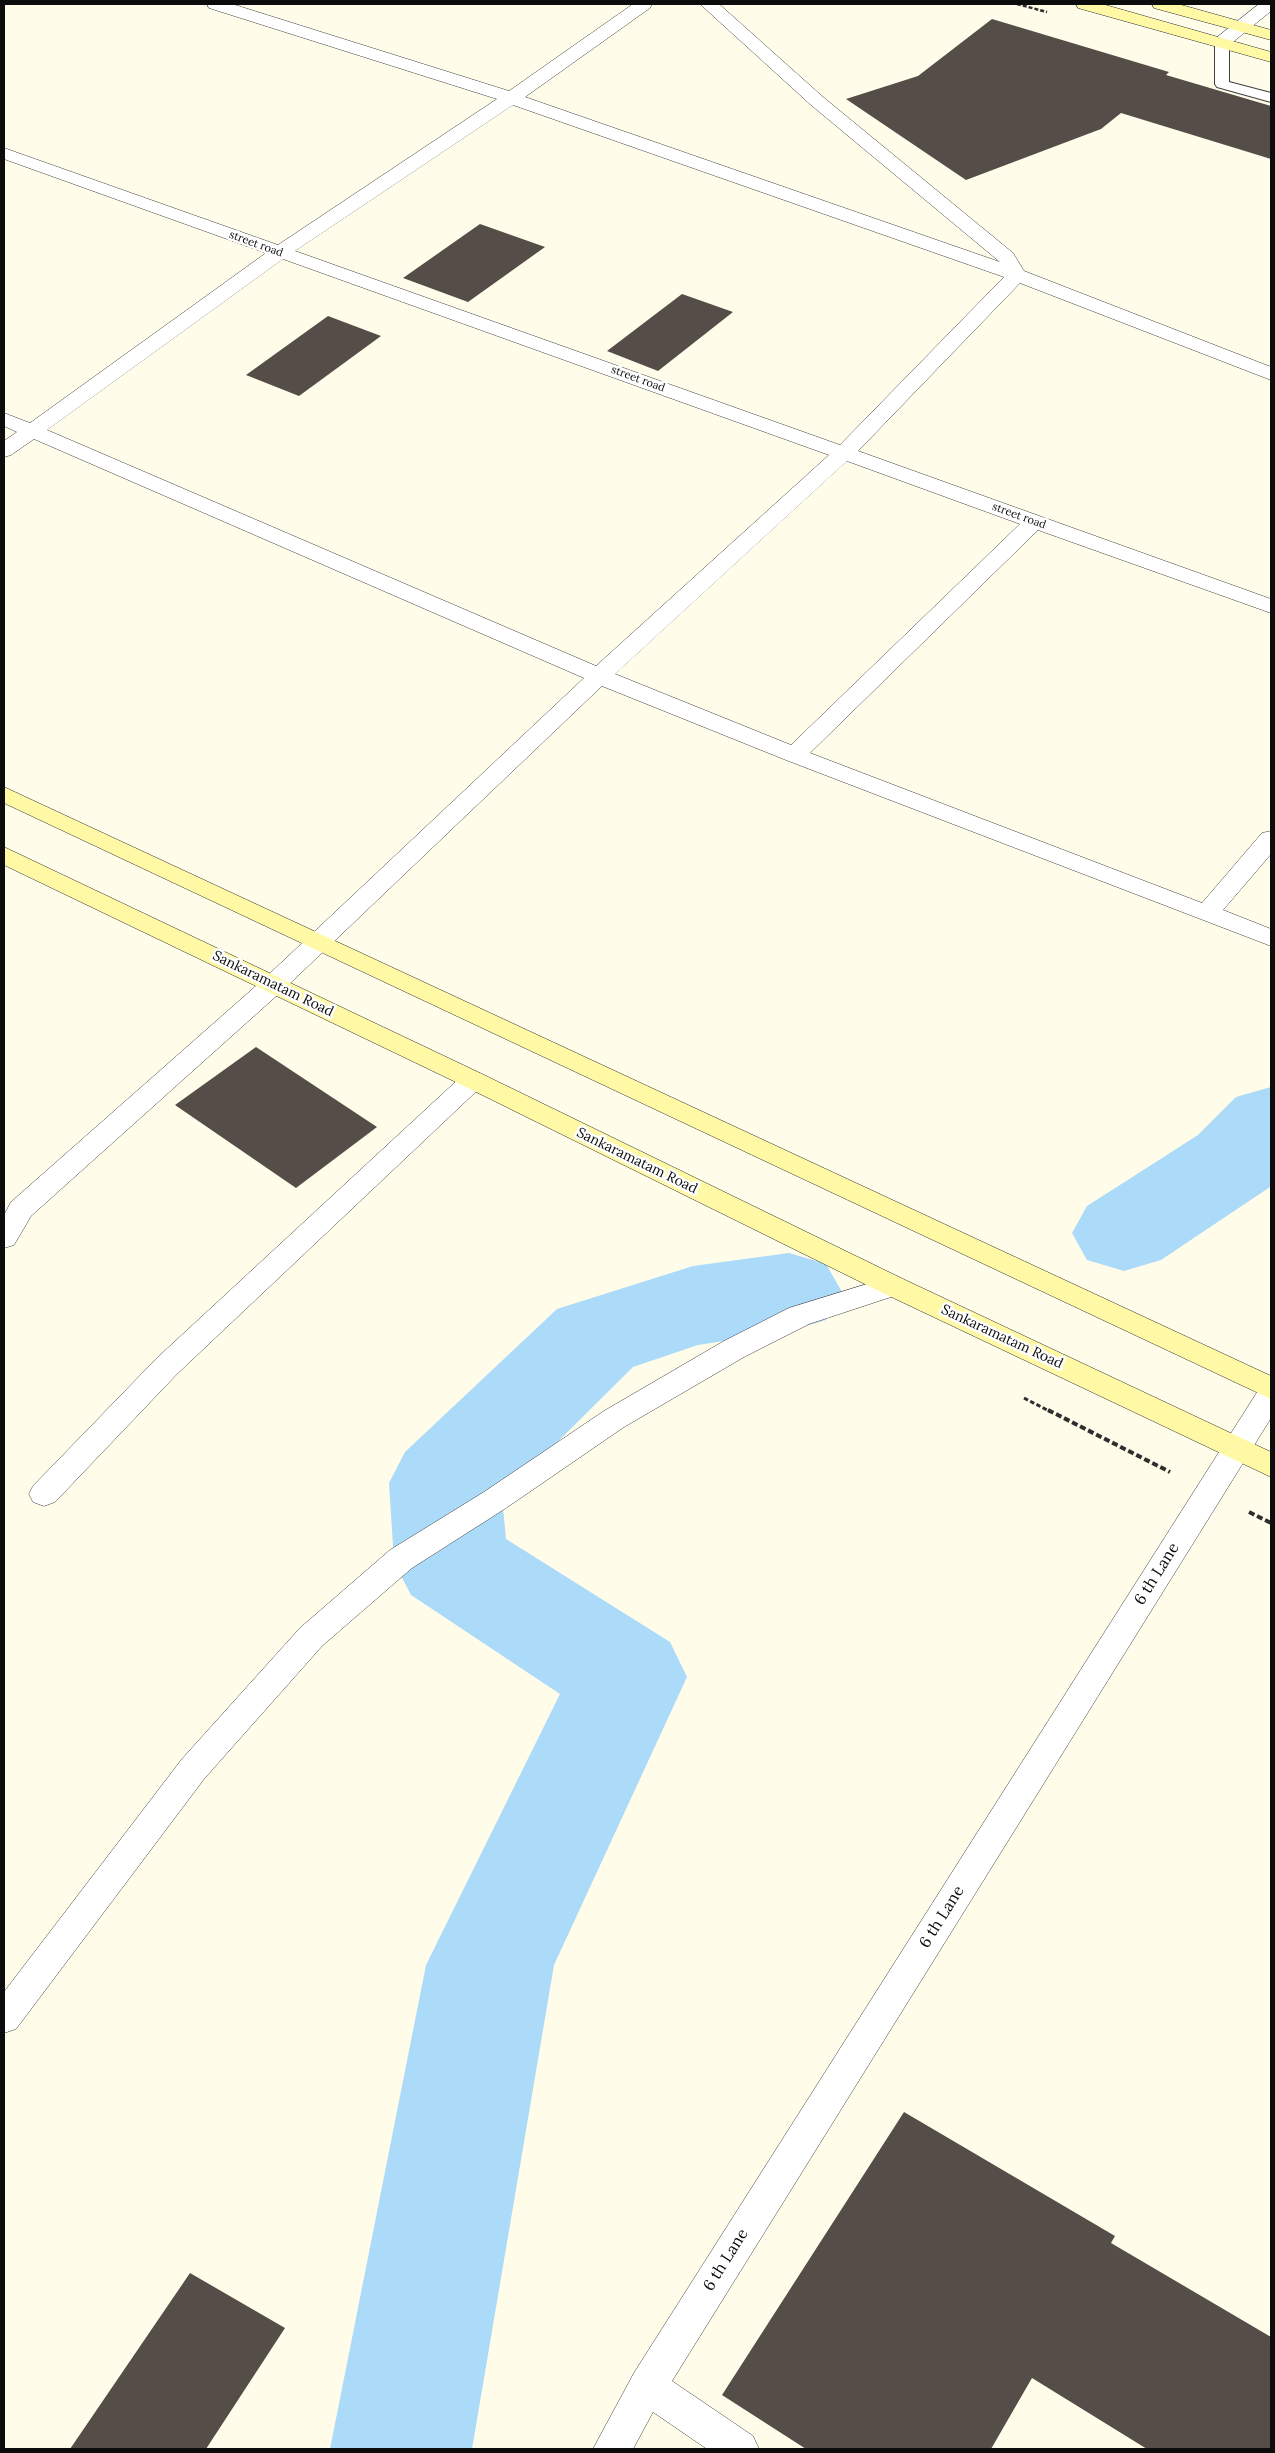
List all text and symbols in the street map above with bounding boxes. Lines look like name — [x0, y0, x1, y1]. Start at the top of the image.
street label: street road — [227, 228, 285, 260]
street label: street road — [609, 363, 667, 395]
street label: street road — [990, 500, 1048, 532]
street label: Sankaramatam Road — [210, 947, 336, 1021]
street label: Sankaramatam Road — [574, 1124, 700, 1198]
street label: Sankaramatam Road — [938, 1301, 1066, 1373]
street label: 6 th Lane — [1130, 1539, 1184, 1609]
street label: 6 th Lane — [915, 1882, 969, 1952]
street label: 6 th Lane — [699, 2225, 753, 2295]

